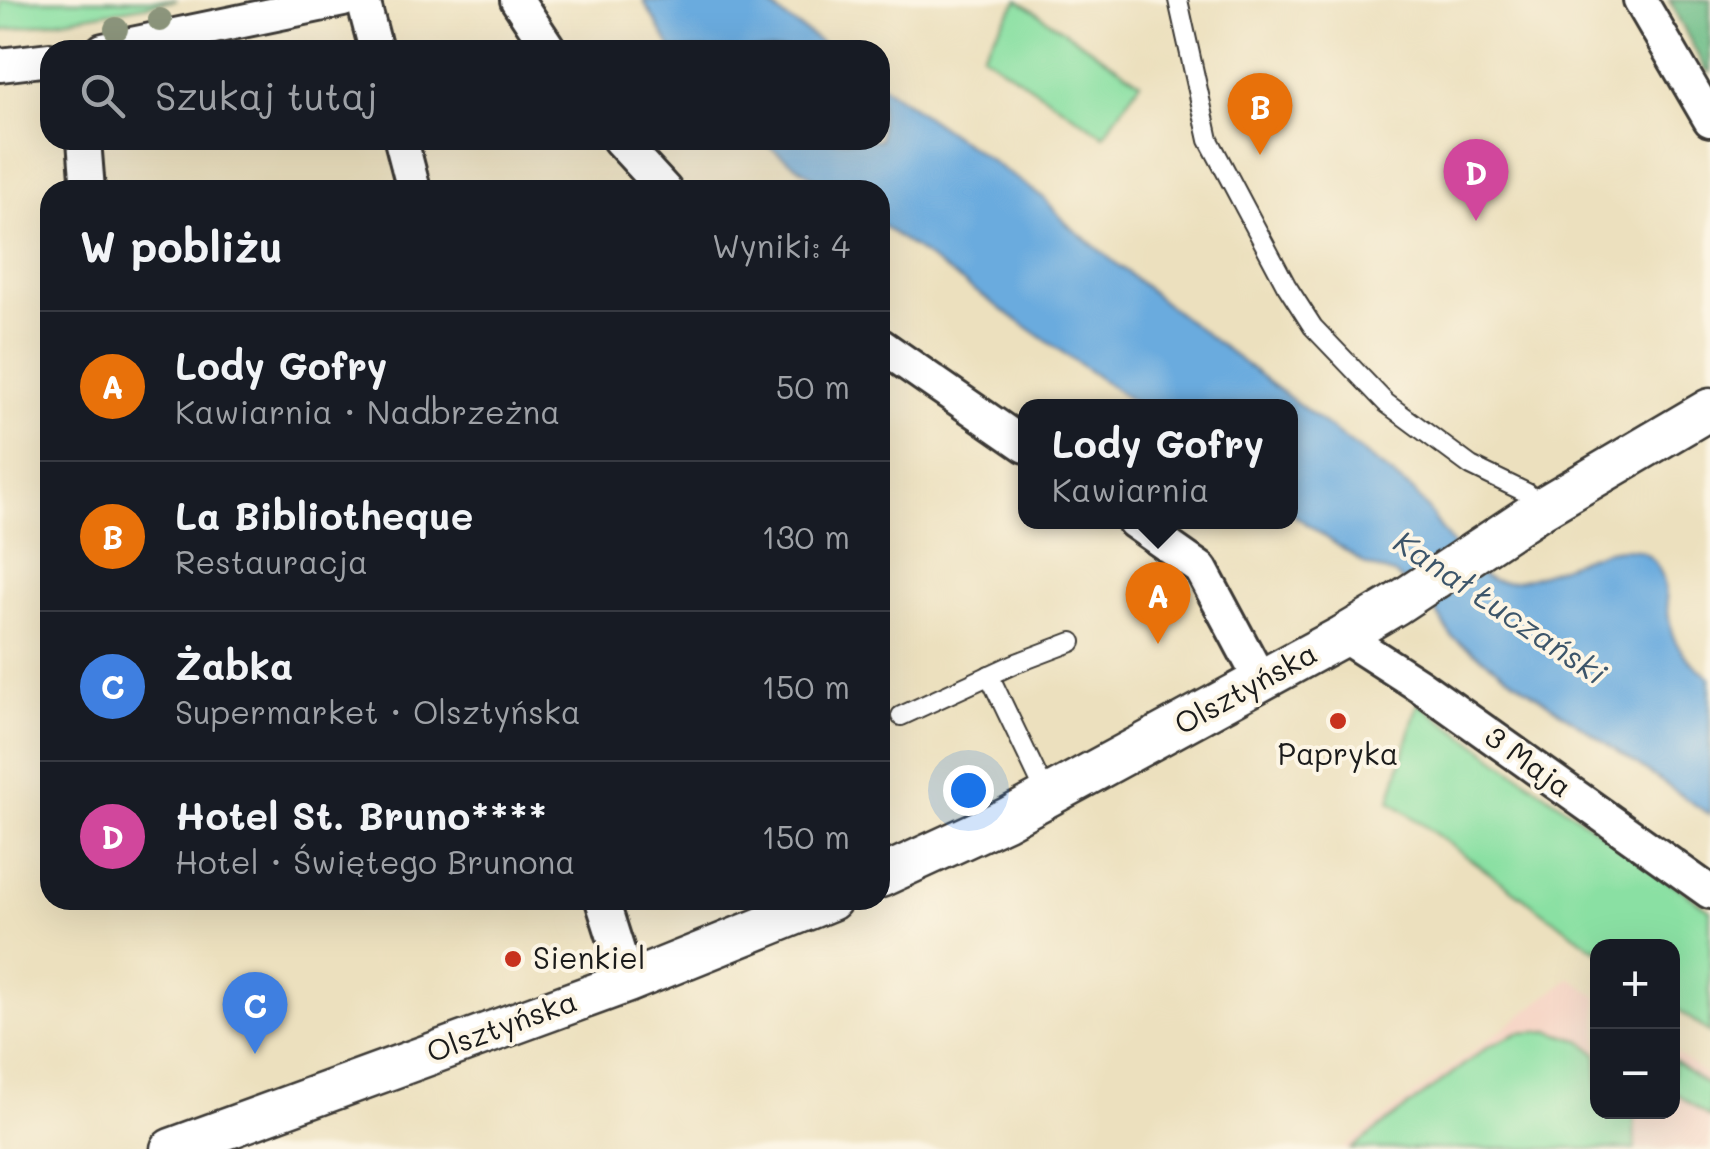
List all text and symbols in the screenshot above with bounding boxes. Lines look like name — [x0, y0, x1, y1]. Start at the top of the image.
search box — [40, 40, 890, 150]
icon: search — [75, 68, 130, 123]
text: Szukaj tutaj — [155, 70, 378, 120]
pin: B — [1228, 72, 1292, 155]
pin: D — [1444, 138, 1508, 221]
text: W pobliżu — [80, 218, 283, 273]
text: Wyniki: 4 — [712, 224, 850, 266]
text: Lody Gofry — [175, 340, 387, 390]
text: A — [101, 365, 124, 407]
text: 50 m — [776, 365, 850, 407]
text: Kawiarnia · Nadbrzeżna — [175, 390, 560, 432]
popup — [1018, 399, 1298, 529]
text: Lody Gofry — [1052, 418, 1264, 468]
text: Kawiarnia — [1052, 468, 1209, 510]
text: La Bibliotheque — [175, 490, 473, 540]
text: B — [102, 515, 123, 557]
text: 130 m — [761, 515, 850, 557]
water label: Kanał Łuczański — [1387, 520, 1616, 693]
text: Restauracja — [175, 540, 368, 582]
pin: A — [1126, 562, 1190, 644]
street label: Olsztyńska — [1167, 632, 1323, 743]
text: Żabka — [175, 640, 293, 690]
text: C — [101, 665, 124, 707]
text: 150 m — [762, 665, 850, 707]
text: Supermarket · Olsztyńska — [175, 690, 581, 732]
marker: Papryka — [1327, 710, 1349, 732]
street label: 3 Maja — [1478, 715, 1581, 806]
place label: Papryka — [1278, 733, 1398, 773]
your location — [943, 765, 994, 816]
text: Hotel St. Bruno**** — [175, 790, 547, 840]
text: D — [101, 815, 124, 857]
text: 150 m — [762, 815, 850, 857]
text: Hotel · Świętego Brunona — [175, 840, 575, 882]
place label: Sienkiel — [533, 937, 645, 977]
map controls — [1590, 939, 1680, 1119]
button: + — [1590, 939, 1680, 1029]
marker: Sienkiel — [502, 948, 524, 970]
pin: C — [222, 972, 288, 1054]
street label: Olsztyńska — [421, 979, 582, 1071]
button: − — [1590, 1029, 1680, 1119]

